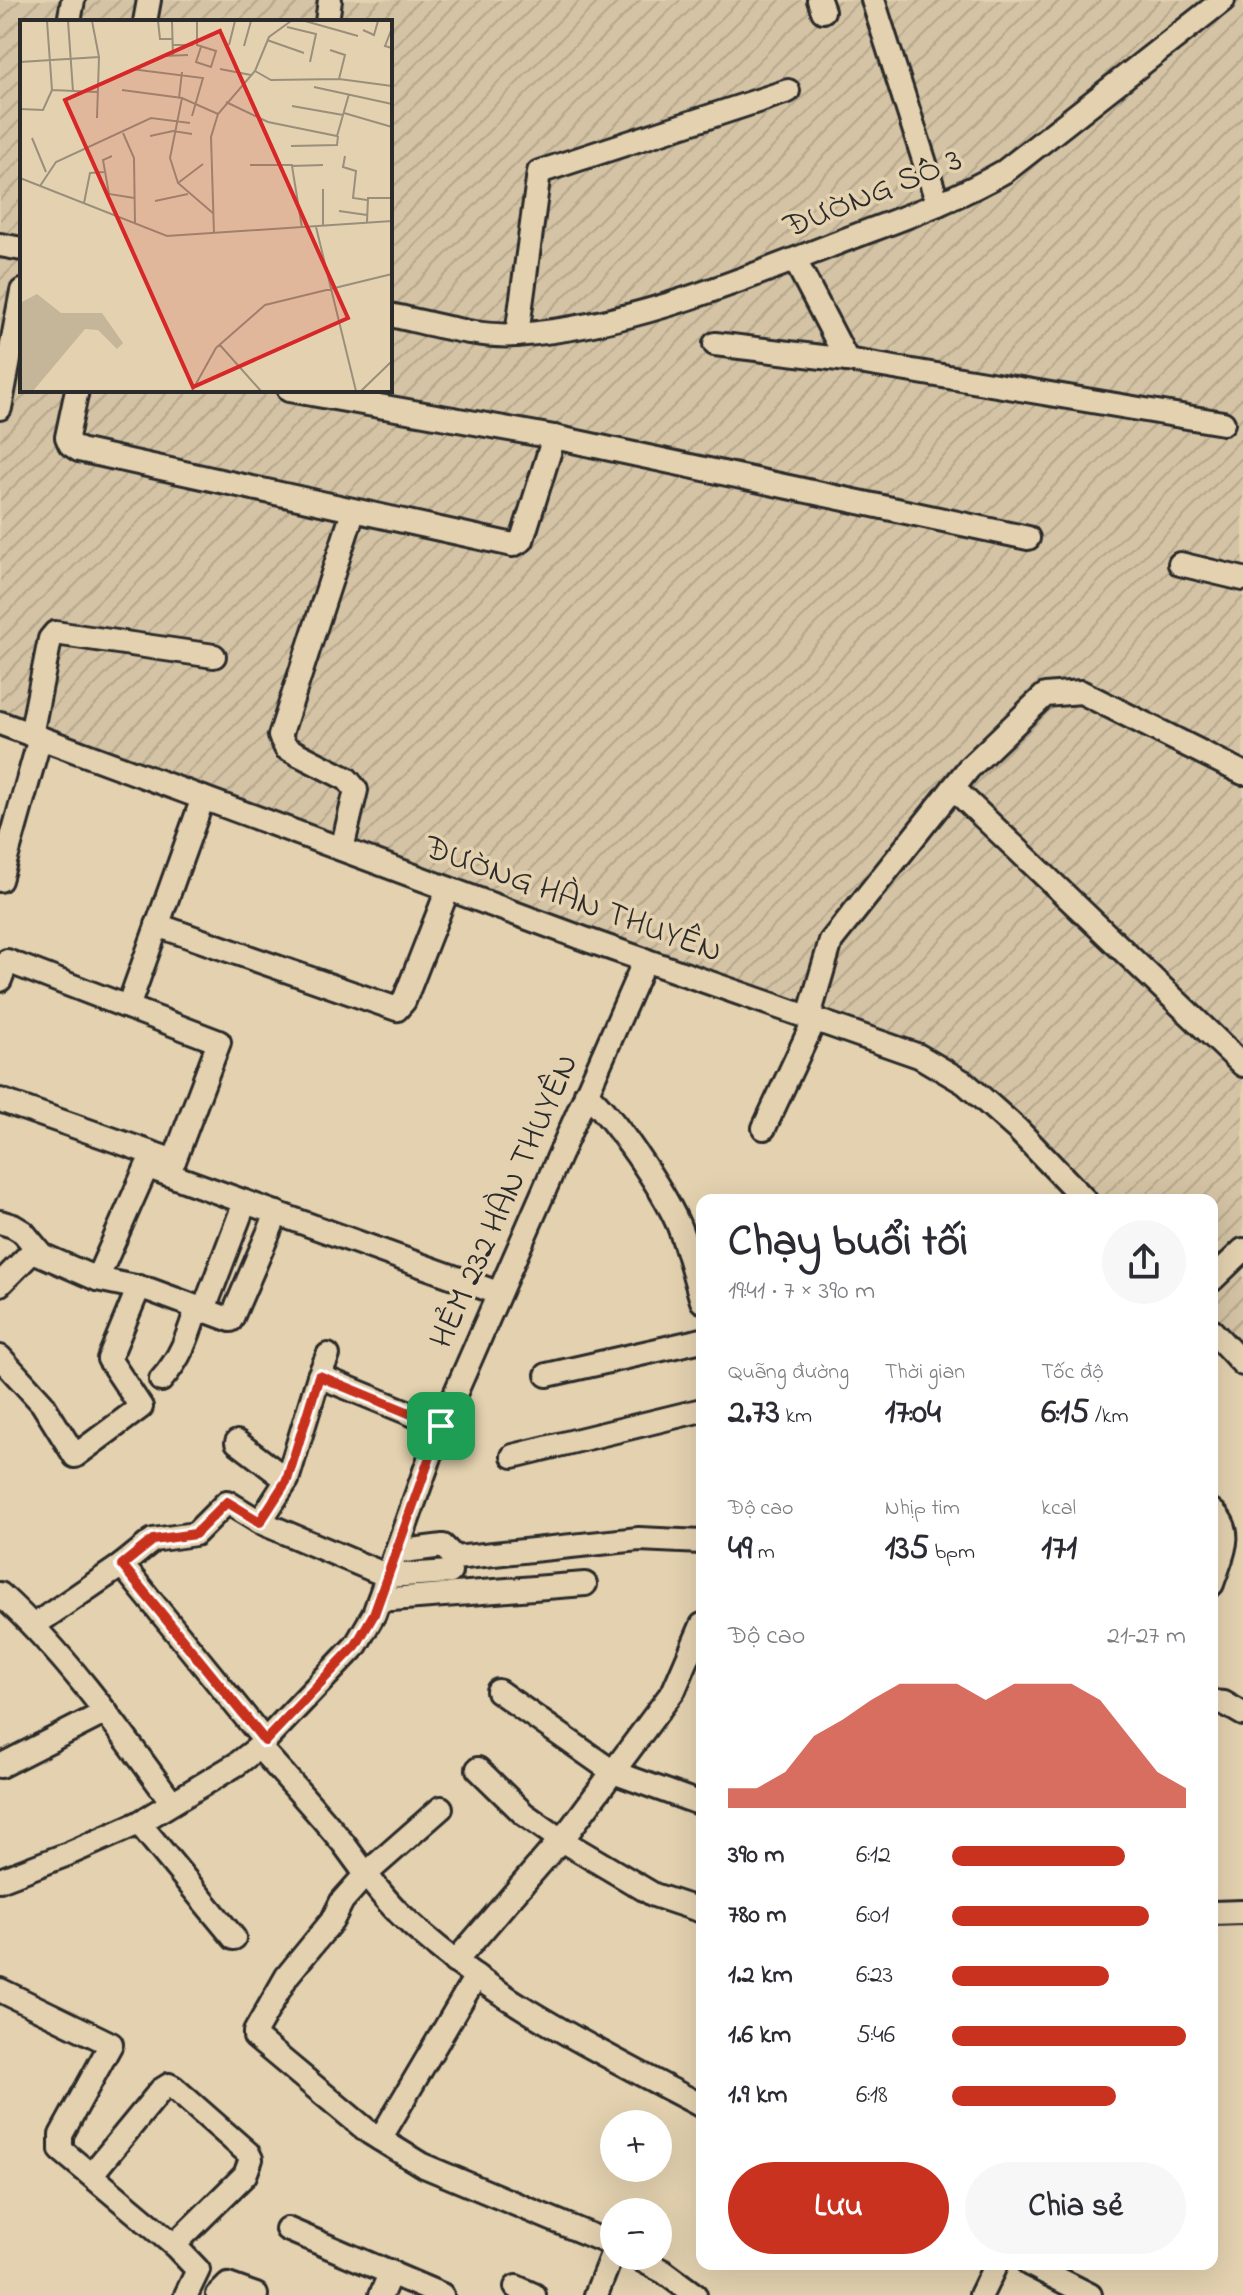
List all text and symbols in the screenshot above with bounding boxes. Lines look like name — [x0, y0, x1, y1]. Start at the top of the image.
inset map — [20, 20, 392, 392]
street label: ĐƯỜNG SỐ 3 — [776, 136, 970, 254]
street label: ĐƯỜNG HÀN THUYÊN — [416, 823, 729, 978]
street label: HẺM 232 HÀN THUYÊN — [418, 1046, 593, 1357]
text: Chạy buổi tối — [728, 1211, 968, 1275]
button: share — [1102, 1220, 1186, 1304]
text: 19:41 · 7 × 390 m — [728, 1273, 875, 1311]
text: Quãng đường — [728, 1357, 849, 1389]
text: Thời gian — [885, 1357, 965, 1389]
text: Tốc độ — [1041, 1357, 1103, 1389]
text: 2.73 — [728, 1389, 780, 1439]
text: 17:04 — [885, 1389, 941, 1439]
text: 6:15 — [1041, 1389, 1089, 1439]
pin — [407, 1392, 475, 1460]
text: km — [780, 1401, 812, 1433]
text: /km — [1089, 1401, 1128, 1433]
icon: arrive — [419, 1404, 463, 1448]
text: Độ cao — [728, 1493, 793, 1525]
text: Nhịp tim — [885, 1493, 960, 1525]
text: kcal — [1041, 1493, 1076, 1525]
text: 49 — [728, 1525, 752, 1575]
text: 135 — [885, 1525, 929, 1575]
text: 171 — [1041, 1525, 1077, 1575]
text: m — [752, 1537, 775, 1569]
text: bpm — [929, 1537, 975, 1569]
text: Độ cao — [728, 1618, 805, 1656]
text: 21–27 m — [1107, 1618, 1186, 1656]
text: 390 m — [728, 1837, 784, 1875]
text: 6:12 — [856, 1837, 891, 1875]
text: 780 m — [728, 1897, 786, 1935]
text: 6:01 — [856, 1897, 889, 1935]
text: 1.2 km — [728, 1957, 793, 1995]
text: 6:23 — [856, 1957, 893, 1995]
text: 1.6 km — [728, 2017, 791, 2055]
text: 5:46 — [856, 2017, 895, 2055]
text: 1.9 km — [728, 2077, 787, 2115]
text: 6:18 — [856, 2077, 888, 2115]
map controls — [600, 2110, 672, 2270]
button: + — [600, 2110, 672, 2182]
button: Lưu — [728, 2162, 949, 2254]
button: Chia sẻ — [965, 2162, 1186, 2254]
button: − — [600, 2198, 672, 2270]

